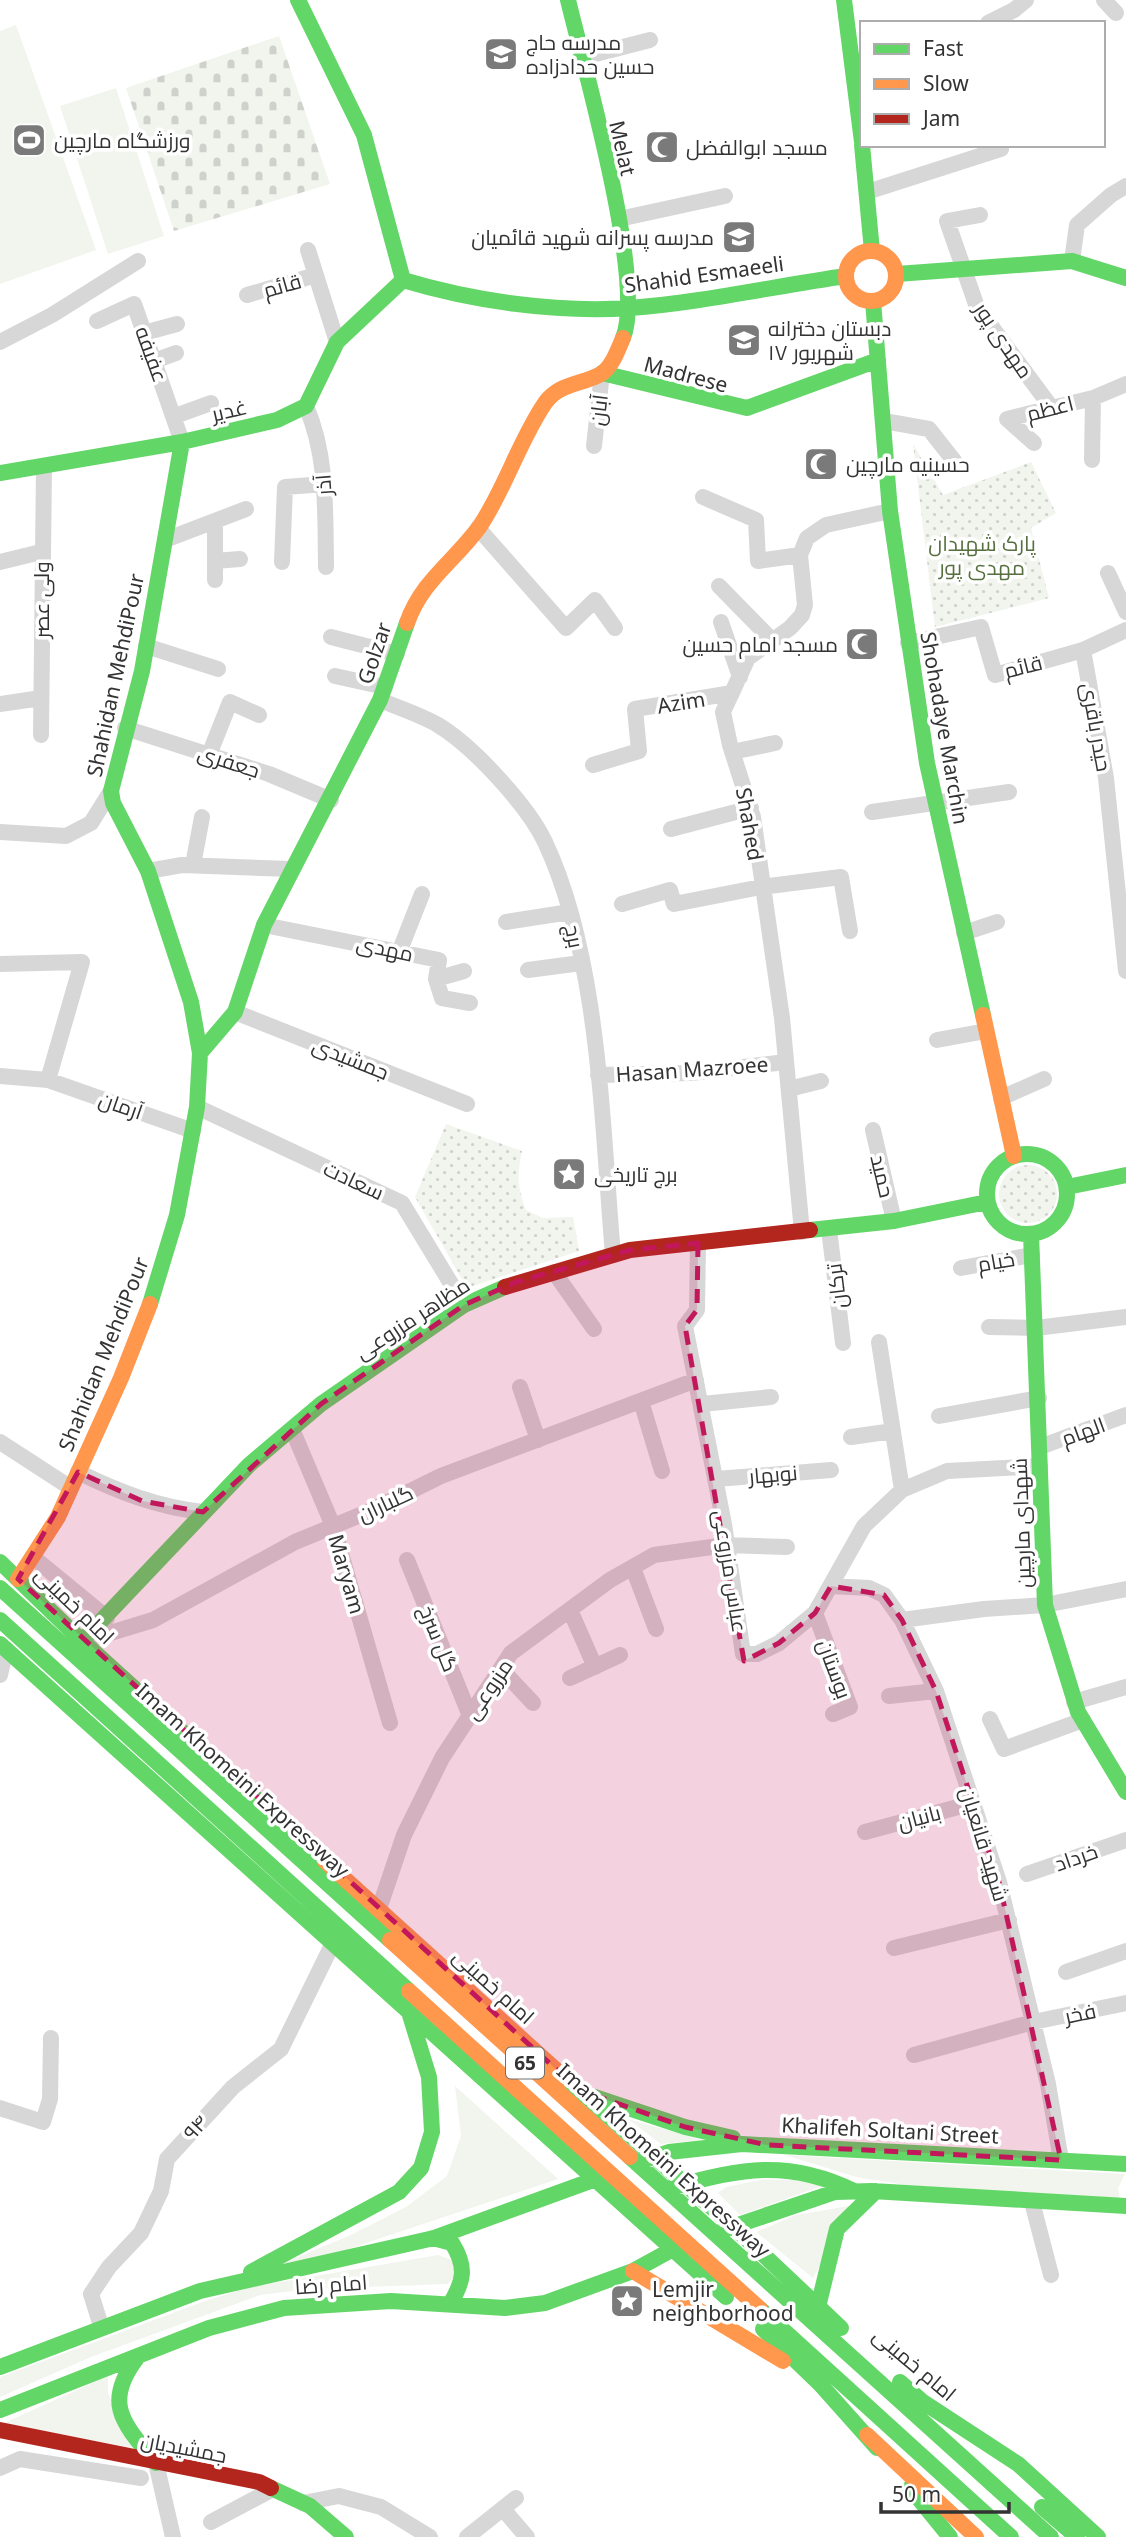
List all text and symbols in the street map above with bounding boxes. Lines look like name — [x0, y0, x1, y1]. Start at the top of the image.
legend — [860, 21, 1105, 147]
place label: مدرسه حاج حسین حدادزاده — [526, 28, 654, 80]
text: Fast — [923, 34, 964, 62]
school or university icon: مدرسه حاج حسین حدادزاده — [482, 35, 520, 73]
text: Slow — [923, 69, 969, 97]
text: Jam — [921, 104, 960, 132]
street label: Melat — [603, 118, 643, 179]
sports icon: ورزشگاه مارچین — [10, 121, 48, 159]
place label: ورزشگاه مارچین — [54, 126, 190, 155]
mosque icon: مسجد ابوالفضل — [643, 128, 681, 166]
place label: مسجد ابوالفضل — [686, 133, 828, 161]
school or university icon: مدرسه پسرانه شهید قائمیان — [720, 218, 758, 256]
place label: مدرسه پسرانه شهید قائمیان — [471, 223, 714, 252]
street label: Shahid Esmaeeli — [622, 249, 786, 299]
street label: قائم — [260, 266, 305, 305]
street label: مهدی پور — [967, 296, 1040, 384]
place label: دبستان دخترانه ۱۷ شهریور — [768, 314, 891, 366]
school or university icon: دبستان دخترانه ۱۷ شهریور — [725, 321, 763, 359]
street label: عفیفه — [129, 322, 175, 386]
street label: Madrese — [641, 349, 731, 399]
street label: اعظم — [1023, 389, 1077, 428]
street label: غدیر — [208, 392, 249, 428]
street label: آبان — [582, 392, 614, 427]
mosque icon: حسینیه مارچین — [802, 445, 840, 483]
place label: حسینیه مارچین — [846, 450, 970, 479]
street label: آذر — [308, 473, 338, 498]
park label: پارک شهیدان مهدی پور — [928, 529, 1036, 582]
street label: ولی عصر — [27, 561, 55, 640]
street label: Shahidan MehdiPour — [80, 570, 150, 779]
street label: Golzar — [350, 618, 398, 688]
mosque icon: مسجد امام حسین — [843, 625, 881, 663]
street label: Shohadaye Marchin — [914, 629, 976, 827]
place label: مسجد امام حسین — [683, 630, 838, 659]
street label: قائم — [1001, 648, 1045, 685]
street label: حیدر باقری — [1075, 680, 1119, 774]
street label: Azim — [655, 684, 707, 720]
street label: جعفری — [194, 738, 264, 784]
street label: Shahed — [730, 785, 770, 863]
street label: برج — [558, 922, 591, 951]
street label: مهدی — [354, 928, 416, 968]
street label: جمشیدی — [309, 1030, 393, 1086]
street label: Hasan Mazroee — [615, 1050, 769, 1088]
street label: آرمان — [95, 1084, 147, 1126]
street label: حمید — [864, 1152, 902, 1200]
street label: سعادت — [319, 1154, 389, 1206]
place icon: برج تاریخی — [550, 1155, 588, 1193]
place label: برج تاریخی — [594, 1160, 678, 1189]
street label: خیام — [975, 1244, 1017, 1279]
street label: Shahidan MehdiPour — [51, 1252, 155, 1455]
street label: ترکان — [819, 1261, 853, 1310]
street label: مظاهر مزروعی — [349, 1270, 475, 1366]
street label: الهام — [1057, 1410, 1109, 1453]
street label: شهدای مارچین — [1005, 1457, 1038, 1589]
street label: نوبهار — [746, 1458, 799, 1490]
street label: گلباران — [353, 1478, 417, 1528]
street label: عباس مزروعی — [708, 1508, 754, 1634]
street label: Maryam — [322, 1531, 372, 1617]
street label: امام خمینی — [28, 1560, 121, 1651]
street label: گل سرخ — [412, 1600, 465, 1676]
street label: بوستان — [811, 1635, 859, 1703]
street label: مزروعی — [457, 1653, 519, 1725]
street label: Imam Khomeini Expressway — [130, 1677, 356, 1884]
street label: شهید قانعیان — [954, 1783, 1016, 1905]
street label: بانیان — [894, 1798, 944, 1836]
street label: خرداد — [1051, 1837, 1101, 1877]
street label: امام خمینی — [447, 1942, 541, 2031]
street label: فخر — [1061, 1996, 1098, 2030]
road number: 65 — [506, 2048, 544, 2078]
street label: Imam Khomeini Expressway — [551, 2057, 777, 2264]
street label: ۹۴ — [176, 2108, 214, 2146]
street label: Khalifeh Soltani Street — [781, 2110, 1000, 2150]
street label: امام رضا — [294, 2267, 368, 2302]
place label: Lemjir neighborhood — [652, 2275, 794, 2327]
place icon: Lemjir neighborhood — [608, 2282, 646, 2320]
street label: امام خمینی — [867, 2321, 963, 2408]
street label: جمشیدیان — [139, 2425, 229, 2469]
scale bar — [881, 2470, 1009, 2514]
text: 50 m — [892, 2480, 941, 2508]

